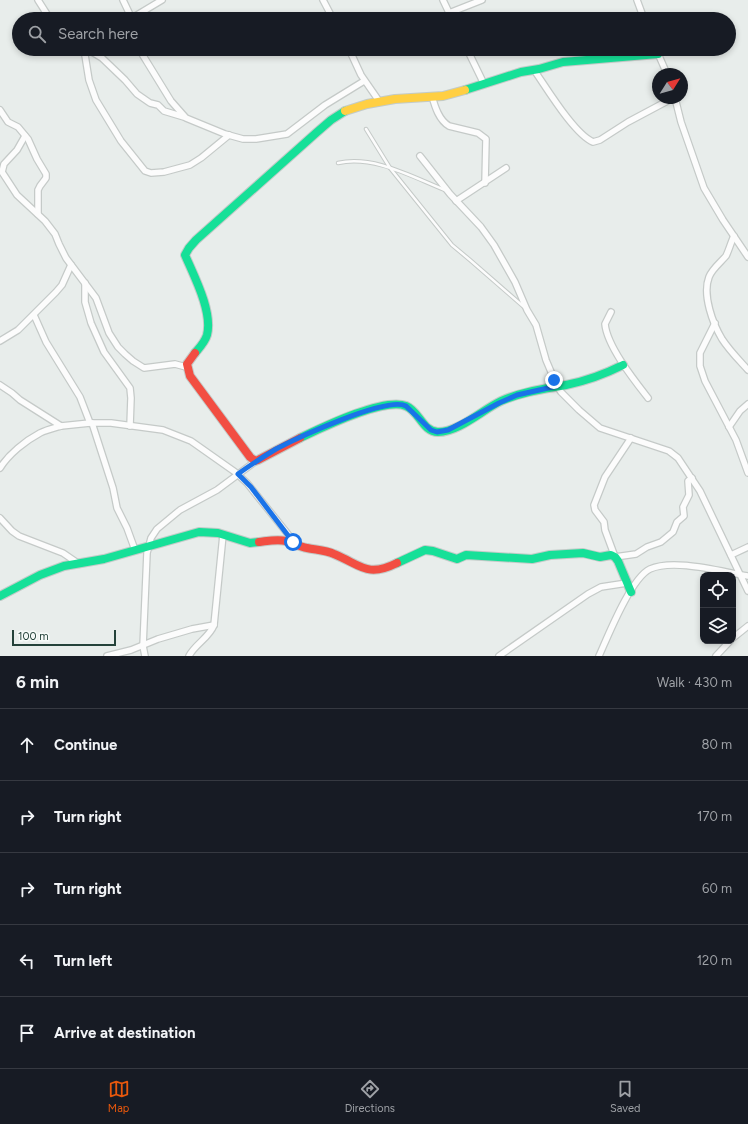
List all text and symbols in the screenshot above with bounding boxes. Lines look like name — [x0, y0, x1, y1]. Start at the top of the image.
search box — [12, 12, 736, 56]
icon: search — [26, 23, 48, 45]
text: Search here — [58, 25, 138, 43]
north arrow — [652, 68, 688, 104]
route end — [545, 371, 563, 389]
route start — [284, 533, 302, 551]
map controls — [700, 572, 736, 644]
button: locate — [700, 572, 736, 608]
button: layers — [700, 608, 736, 644]
scale bar — [12, 628, 116, 647]
text: 100 m — [18, 630, 49, 643]
text: 6 min — [16, 672, 59, 692]
text: Walk · 430 m — [657, 675, 732, 690]
icon: ahead — [16, 734, 38, 756]
text: Continue — [54, 736, 117, 754]
text: 80 m — [701, 737, 732, 752]
icon: right — [16, 806, 38, 828]
text: Turn right — [54, 808, 122, 826]
text: 170 m — [697, 809, 732, 824]
icon: right — [16, 878, 38, 900]
text: Turn right — [54, 880, 122, 898]
text: 60 m — [702, 881, 732, 896]
icon: left — [16, 950, 38, 972]
text: Turn left — [54, 952, 112, 970]
text: 120 m — [697, 953, 732, 968]
icon: arrive — [16, 1022, 38, 1044]
text: Arrive at destination — [54, 1024, 195, 1042]
tab: Map — [108, 1078, 130, 1115]
tab: Directions — [345, 1078, 395, 1115]
tab: Saved — [610, 1078, 640, 1115]

